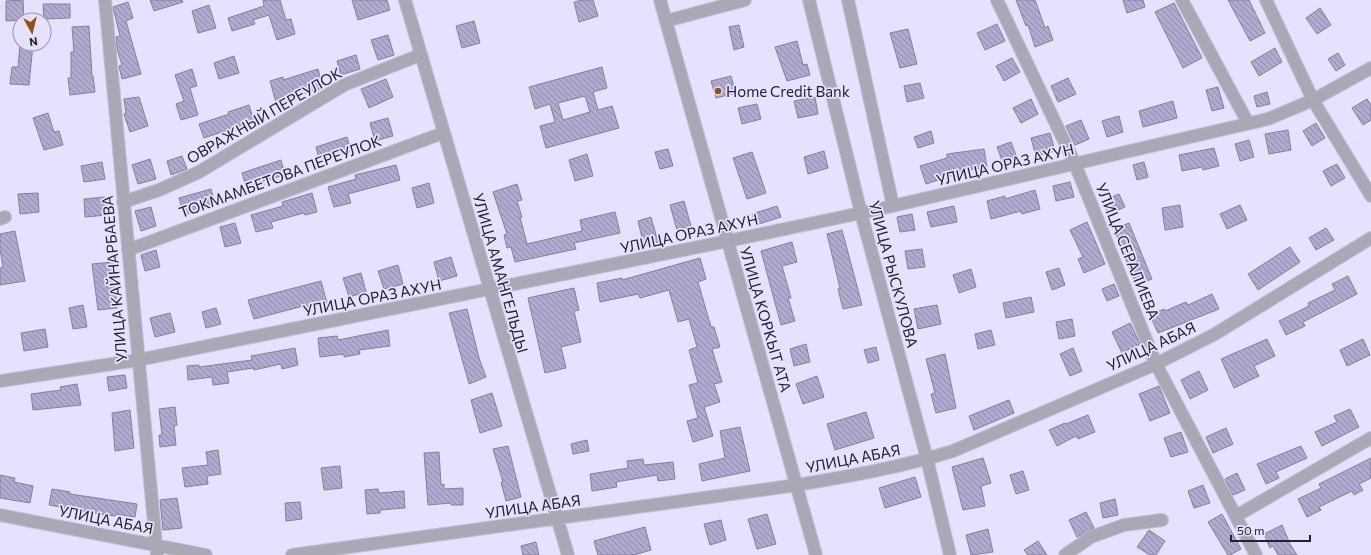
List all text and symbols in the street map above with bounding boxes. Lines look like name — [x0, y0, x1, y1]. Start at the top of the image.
north arrow — [12, 12, 52, 52]
text: N — [28, 35, 38, 49]
street label: ОВРАЖНЫЙ ПЕРЕУЛОК — [183, 63, 345, 167]
place label: Home Credit Bank — [726, 82, 850, 100]
marker: Home Credit Bank — [713, 86, 723, 96]
street label: ТОКМАМБЕТОВА ПЕРЕУЛОК — [176, 131, 384, 221]
street label: УЛИЦА ОРАЗ АХУН — [934, 139, 1076, 189]
street label: УЛИЦА СЕРАЛИЕВА — [1092, 180, 1164, 322]
street label: УЛИЦА АМАНГЕЛЬДЫ — [470, 191, 532, 355]
street label: УЛИЦА КАЙНАРБАЕВА — [98, 195, 130, 363]
street label: УЛИЦА РЫСКУЛОВА — [866, 199, 922, 349]
street label: УЛИЦА ОРАЗ АХУН — [618, 210, 760, 256]
street label: УЛИЦА КОРКЫТ АТА — [737, 244, 795, 394]
street label: УЛИЦА ОРАЗ АХУН — [301, 275, 443, 319]
street label: УЛИЦА АБАЯ — [1104, 318, 1198, 374]
street label: УЛИЦА АБАЯ — [804, 440, 902, 476]
street label: УЛИЦА АБАЯ — [484, 490, 582, 522]
street label: УЛИЦА АБАЯ — [57, 501, 155, 537]
scale bar — [1231, 517, 1310, 543]
text: 50 m — [1237, 523, 1265, 537]

